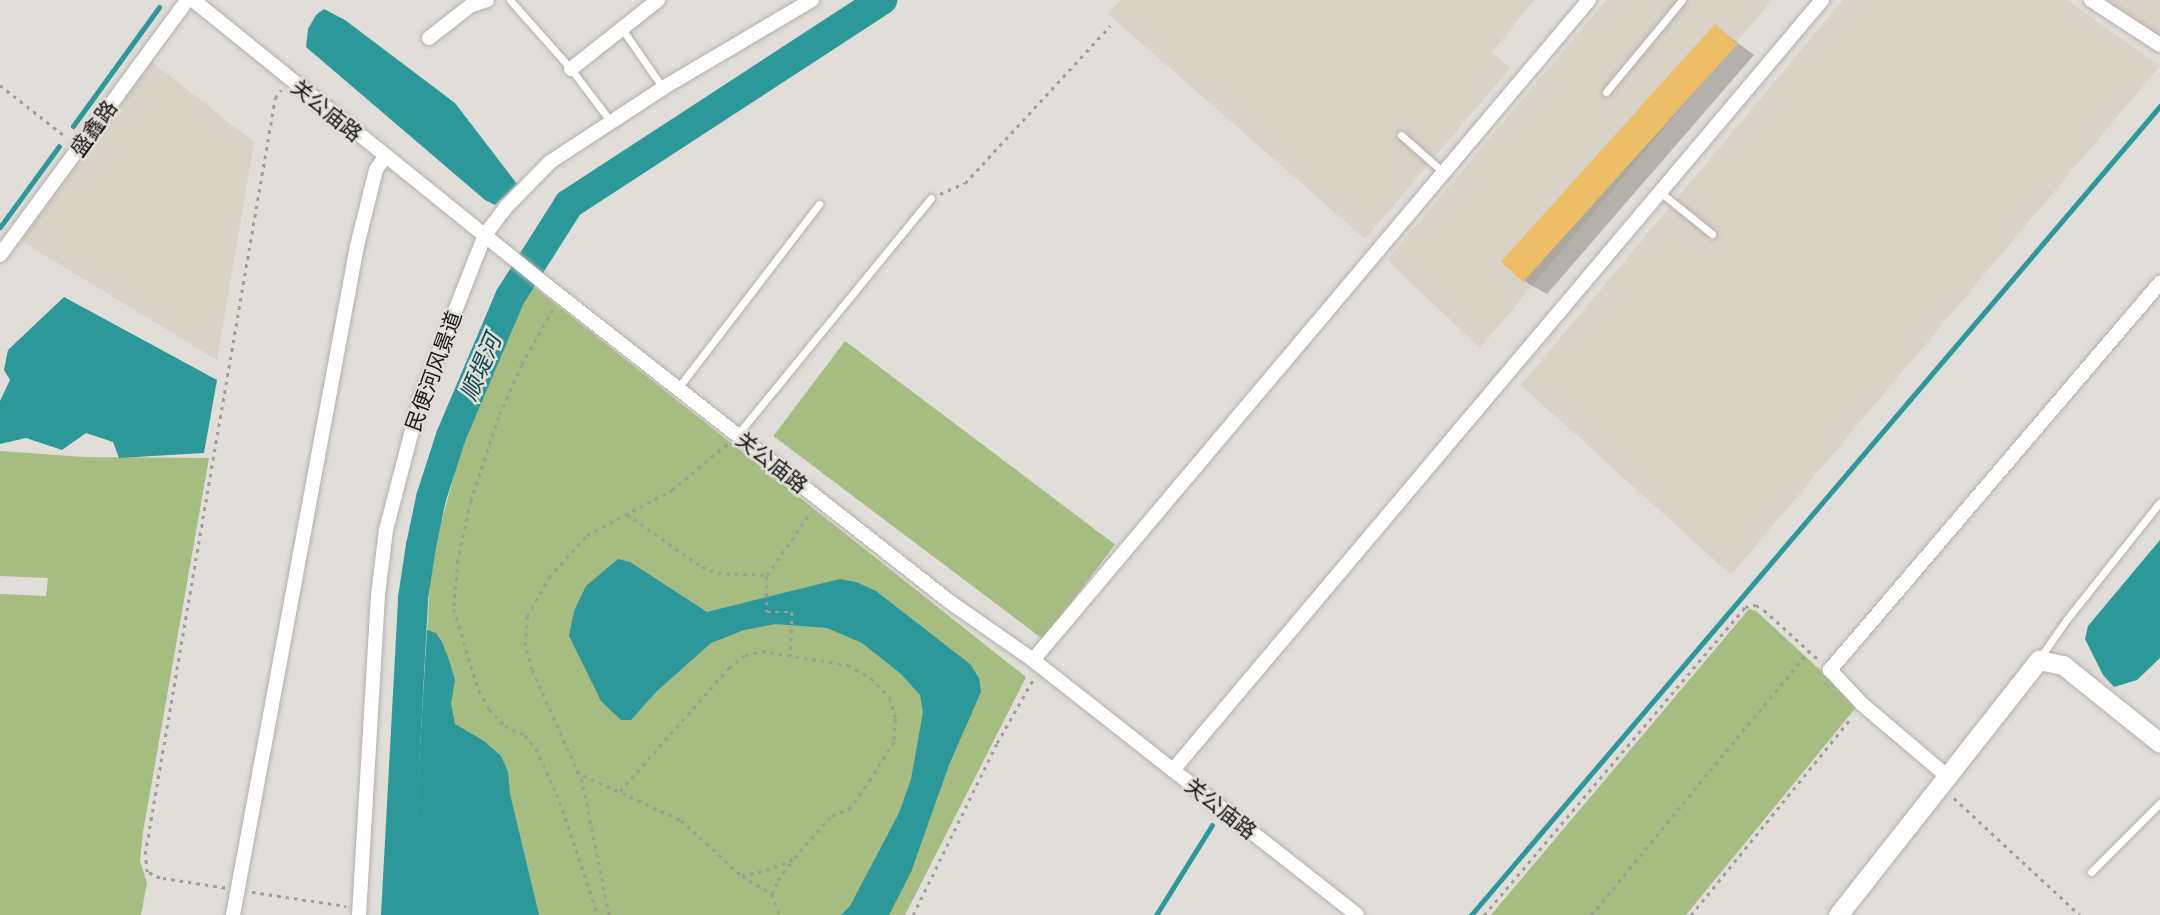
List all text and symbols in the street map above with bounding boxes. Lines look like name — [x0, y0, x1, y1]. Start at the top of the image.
street label: 关公庙路 — [286, 74, 368, 146]
street label: 盛鑫路 — [64, 95, 122, 161]
street label: 民便河风景道 — [400, 307, 466, 435]
water label: 顺堤河 — [454, 330, 506, 404]
street label: 关公庙路 — [731, 426, 813, 498]
street label: 关公庙路 — [1180, 772, 1262, 844]

